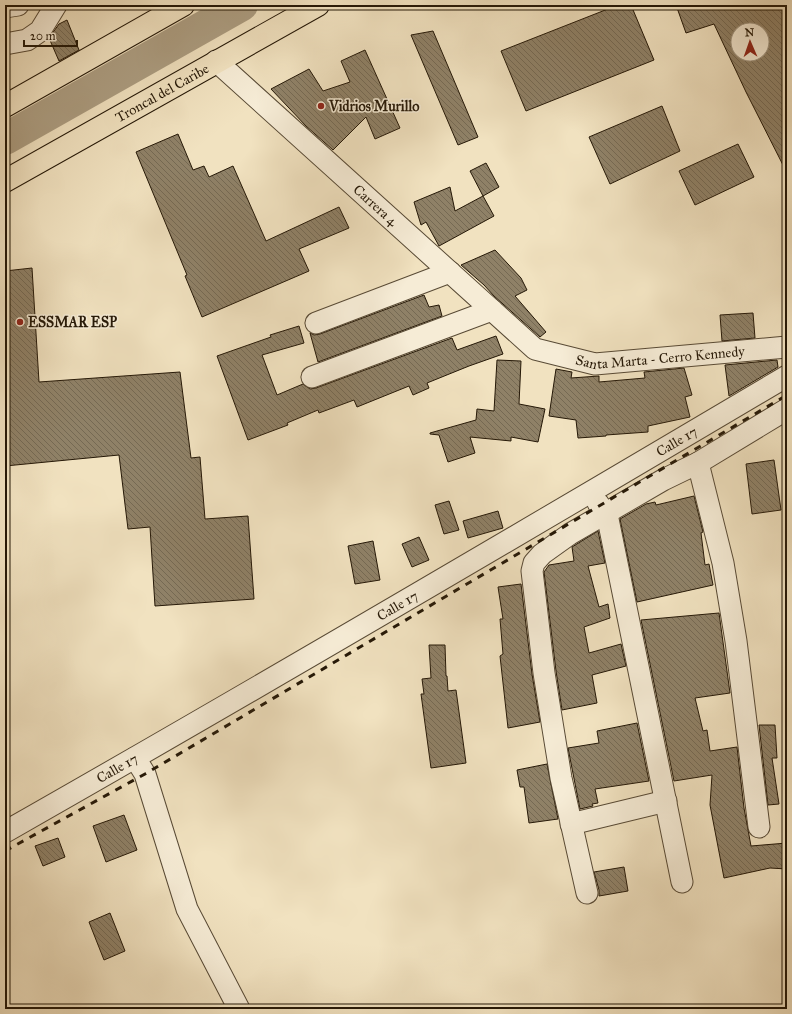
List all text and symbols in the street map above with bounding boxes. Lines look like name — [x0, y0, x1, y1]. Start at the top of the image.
scale bar — [24, 22, 77, 48]
north arrow — [730, 22, 770, 62]
text: N — [745, 26, 755, 39]
text: 20 m — [30, 29, 56, 43]
street label: Troncal del Caribe — [112, 60, 212, 126]
place label: Vidrios Murillo — [328, 98, 419, 115]
marker: Vidrios Murillo — [316, 101, 326, 111]
street label: Carrera 4 — [350, 181, 402, 231]
place label: ESSMAR ESP — [28, 314, 117, 331]
marker: ESSMAR ESP — [15, 317, 25, 327]
street label: Santa Marta - Cerro Kennedy — [574, 343, 746, 373]
street label: Calle 17 — [653, 423, 700, 461]
street label: Calle 17 — [374, 587, 421, 625]
street label: Calle 17 — [94, 750, 141, 787]

